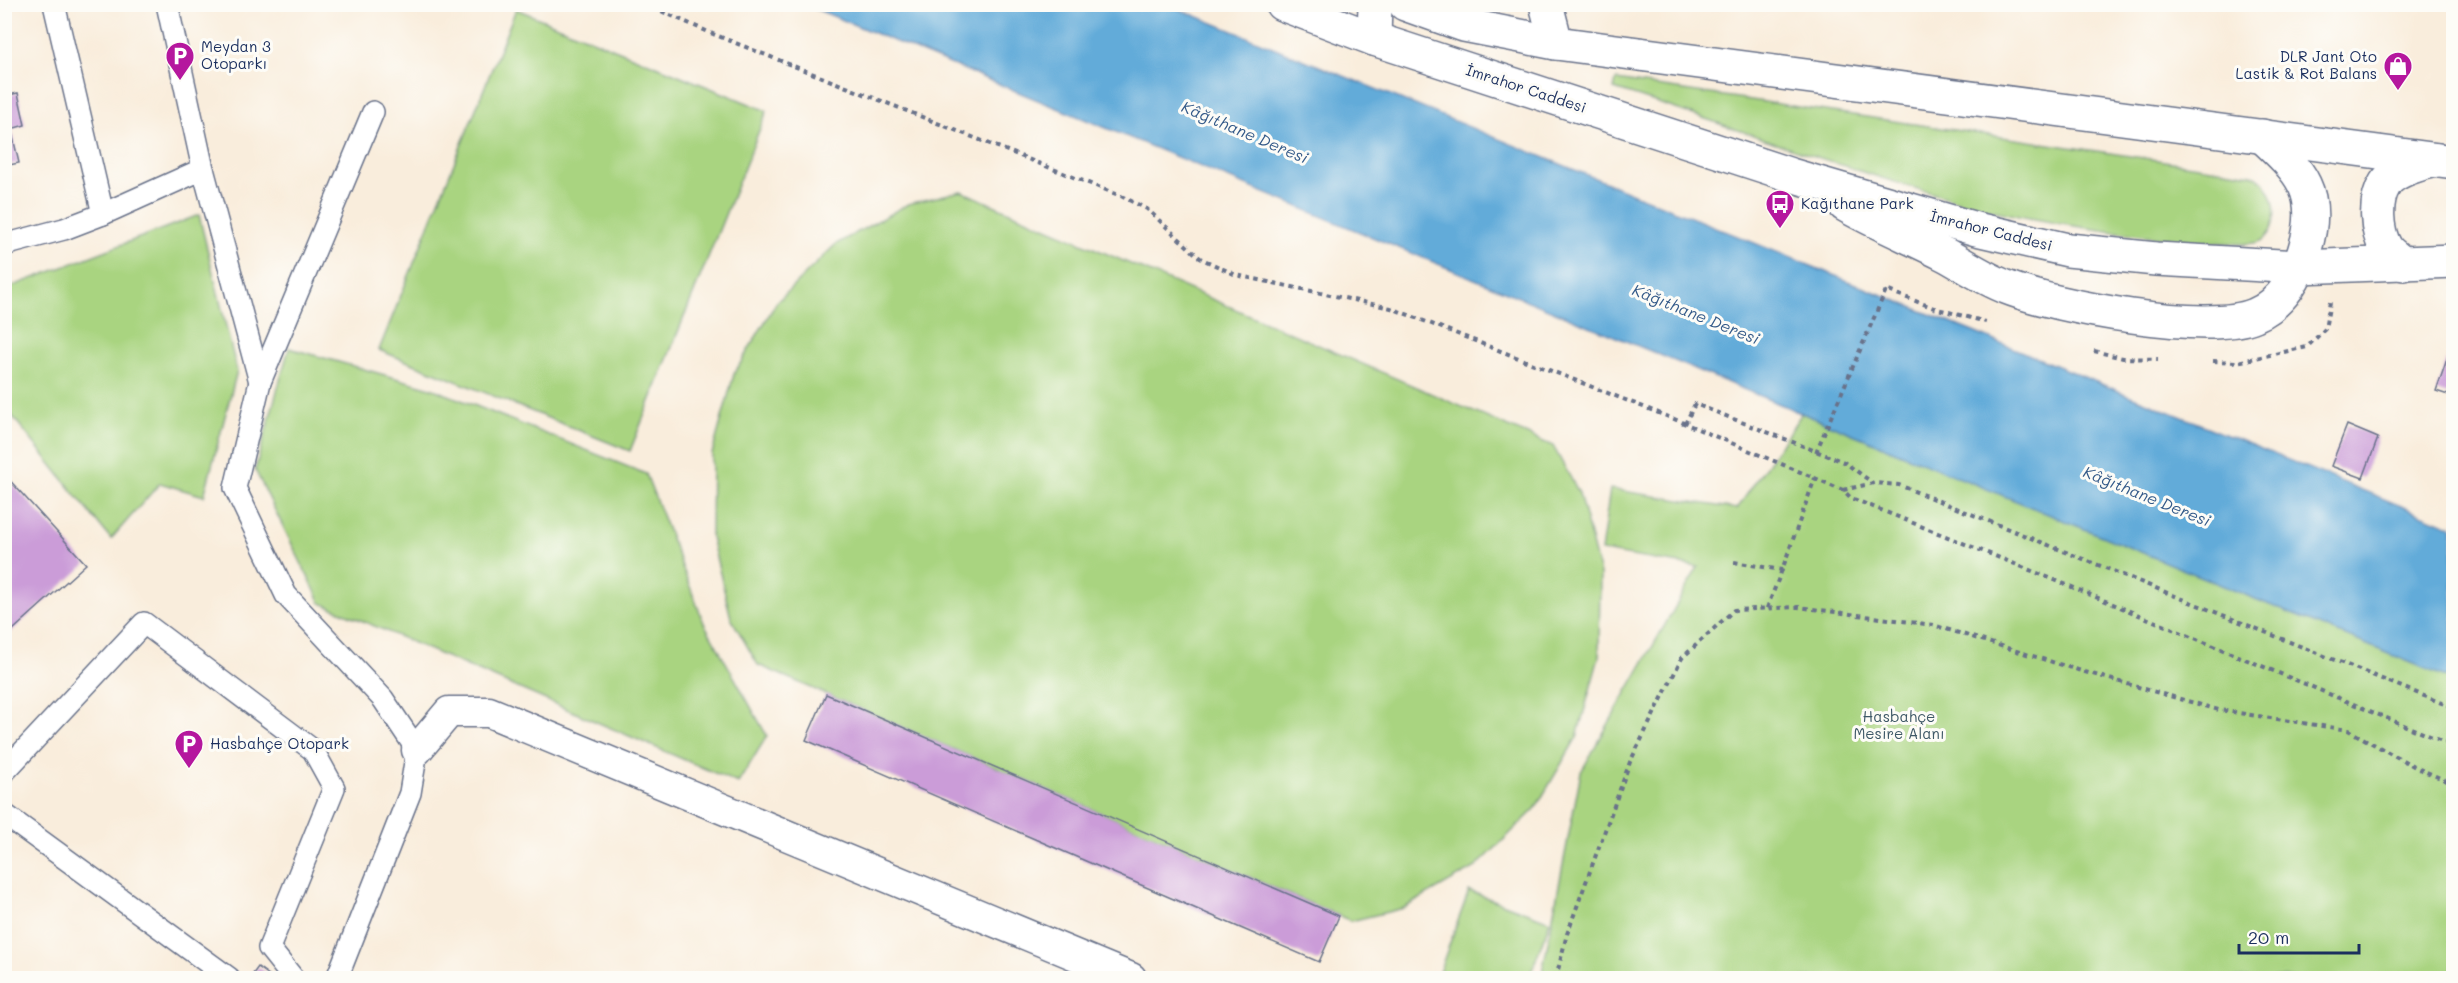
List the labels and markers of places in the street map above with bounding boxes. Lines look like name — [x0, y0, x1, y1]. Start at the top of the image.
place label: Meydan 3 Otoparkı — [201, 36, 271, 73]
parking icon: Meydan 3 Otoparkı — [164, 40, 196, 82]
place label: DLR Jant Oto Lastik & Rot Balans — [2236, 46, 2377, 83]
shop icon: DLR Jant Oto Lastik & Rot Balans — [2382, 50, 2414, 92]
bus stop icon: Kağıthane Park — [1764, 188, 1796, 230]
place label: Kağıthane Park — [1801, 193, 1914, 213]
parking icon: Hasbahçe Otopark — [173, 728, 205, 770]
place label: Hasbahçe Otopark — [210, 733, 349, 753]

